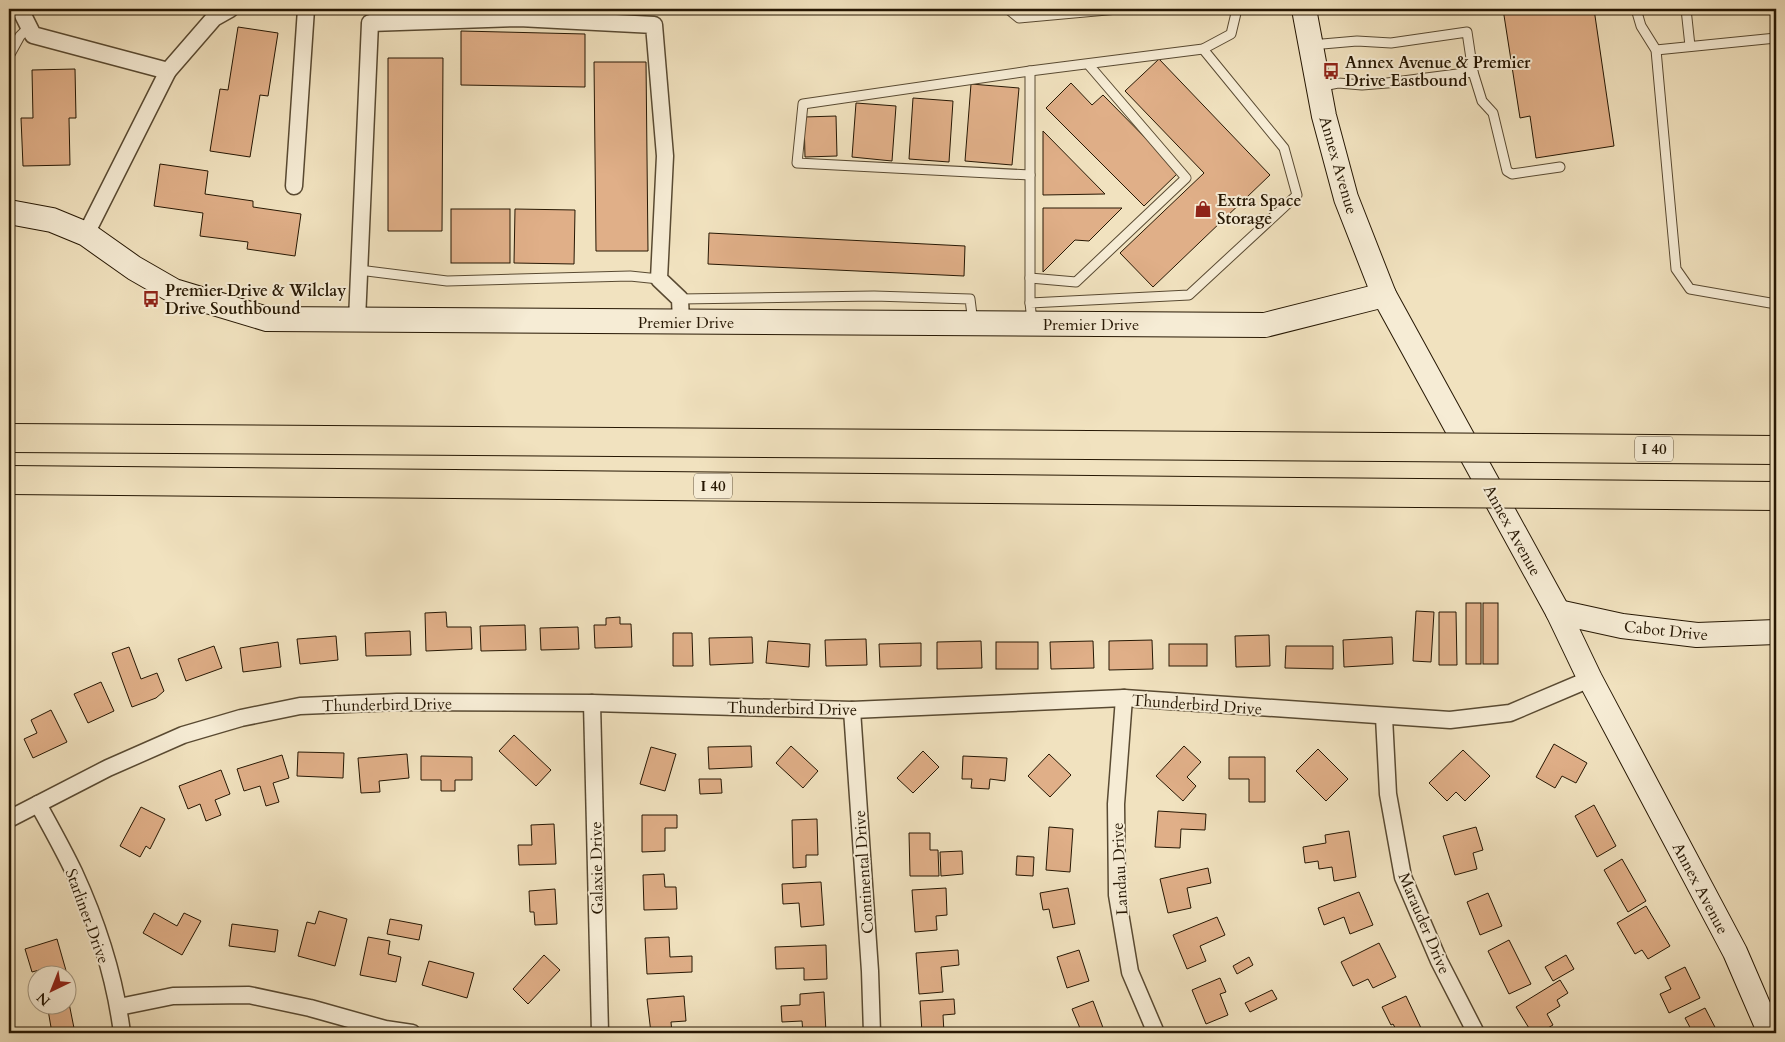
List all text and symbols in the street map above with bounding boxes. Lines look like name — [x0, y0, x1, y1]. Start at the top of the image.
place label: Annex Avenue & Premier Drive Eastbound — [1345, 52, 1531, 92]
bus stop icon: Annex Avenue & Premier Drive Eastbound — [1321, 61, 1341, 81]
street label: Annex Avenue — [1314, 114, 1363, 217]
place label: Extra Space Storage — [1217, 190, 1301, 230]
shop icon: Extra Space Storage — [1193, 199, 1213, 219]
place label: Premier Drive & Wilclay Drive Southbound — [165, 280, 346, 320]
bus stop icon: Premier Drive & Wilclay Drive Southbound — [141, 289, 161, 309]
street label: Premier Drive — [638, 312, 734, 334]
street label: Premier Drive — [1043, 314, 1139, 336]
road number: I 40 — [1635, 436, 1673, 462]
road number: I 40 — [694, 474, 732, 498]
street label: Annex Avenue — [1478, 481, 1546, 580]
street label: Cabot Drive — [1623, 616, 1709, 646]
street label: Thunderbird Drive — [1131, 689, 1263, 721]
street label: Thunderbird Drive — [322, 693, 452, 717]
street label: Thunderbird Drive — [727, 697, 857, 721]
street label: Continental Drive — [849, 809, 879, 935]
street label: Galaxie Drive — [585, 821, 609, 915]
street label: Landau Drive — [1107, 822, 1133, 916]
street label: Annex Avenue — [1667, 839, 1734, 938]
street label: Starliner Drive — [60, 866, 114, 967]
street label: Marauder Drive — [1393, 869, 1455, 977]
north arrow — [28, 964, 78, 1014]
text: N — [33, 988, 54, 1010]

